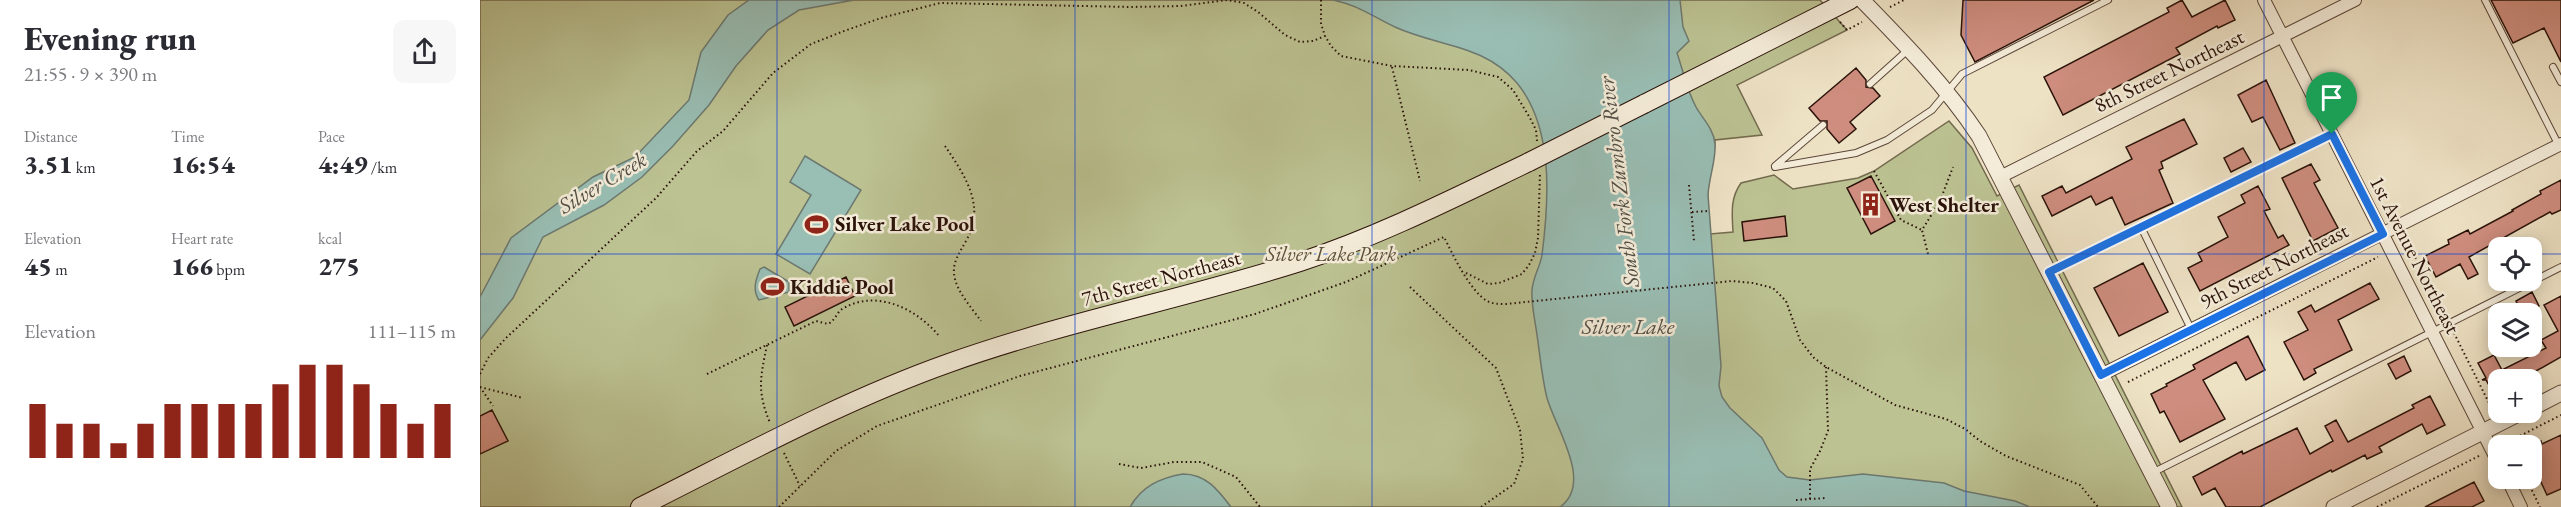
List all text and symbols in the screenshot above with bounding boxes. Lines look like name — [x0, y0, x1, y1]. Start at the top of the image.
text: Evening run — [24, 17, 196, 60]
button: share — [393, 20, 456, 83]
street label: 8th Street Northeast — [2089, 22, 2249, 119]
text: 21:55 · 9 × 390 m — [24, 61, 157, 87]
pin — [2306, 72, 2357, 134]
water label: South Fork Zumbro River — [1591, 73, 1646, 290]
icon: arrive — [2315, 81, 2348, 114]
text: Distance — [24, 126, 77, 147]
text: Time — [171, 126, 204, 147]
text: Pace — [318, 126, 345, 147]
water label: Silver Creek — [552, 145, 652, 221]
text: 3.51 — [24, 147, 73, 181]
text: 16:54 — [171, 147, 235, 181]
text: 4:49 — [318, 147, 368, 181]
text: km — [73, 157, 96, 178]
text: /km — [368, 157, 397, 178]
street label: 1st Avenue Northeast — [2364, 171, 2467, 339]
place label: West Shelter — [1889, 191, 1999, 218]
building icon: West Shelter — [1858, 192, 1884, 218]
place label: Silver Lake Pool — [835, 210, 975, 237]
sports icon: Silver Lake Pool — [804, 211, 830, 237]
street label: 9th Street Northeast — [2195, 216, 2353, 315]
text: Elevation — [24, 228, 82, 249]
text: Heart rate — [171, 228, 233, 249]
text: kcal — [318, 228, 342, 249]
map controls — [2488, 237, 2542, 489]
button: locate — [2488, 237, 2542, 291]
park label: Silver Lake Park — [1265, 240, 1397, 267]
street label: 7th Street Northeast — [1078, 243, 1244, 312]
text: 45 — [24, 249, 52, 283]
text: 166 — [171, 249, 213, 283]
text: 275 — [318, 249, 360, 283]
text: m — [52, 259, 68, 280]
text: bpm — [213, 259, 245, 280]
place label: Kiddie Pool — [790, 273, 894, 300]
sports icon: Kiddie Pool — [759, 274, 785, 300]
button: layers — [2488, 303, 2542, 357]
water label: Silver Lake — [1581, 312, 1675, 341]
text: Elevation — [24, 318, 96, 344]
text: 111–115 m — [368, 318, 456, 344]
button: + — [2488, 369, 2542, 423]
button: − — [2488, 435, 2542, 489]

